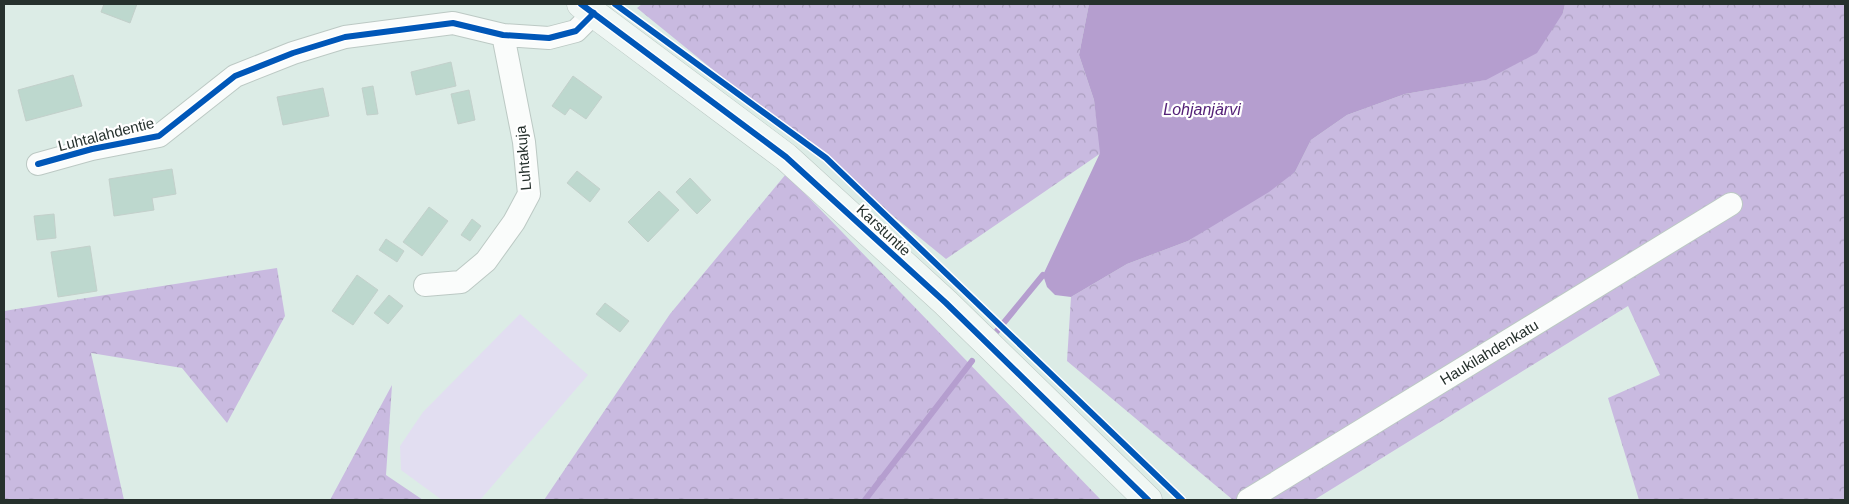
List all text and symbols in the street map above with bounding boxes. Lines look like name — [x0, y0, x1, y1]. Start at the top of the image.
water label: Lohjanjärvi — [1163, 101, 1241, 118]
street label: Luhtalahdentie — [56, 114, 156, 154]
street label: Luhtakuja — [512, 124, 534, 191]
street label: Karstuntie — [854, 201, 914, 259]
street label: Haukilahdenkatu — [1437, 316, 1541, 388]

